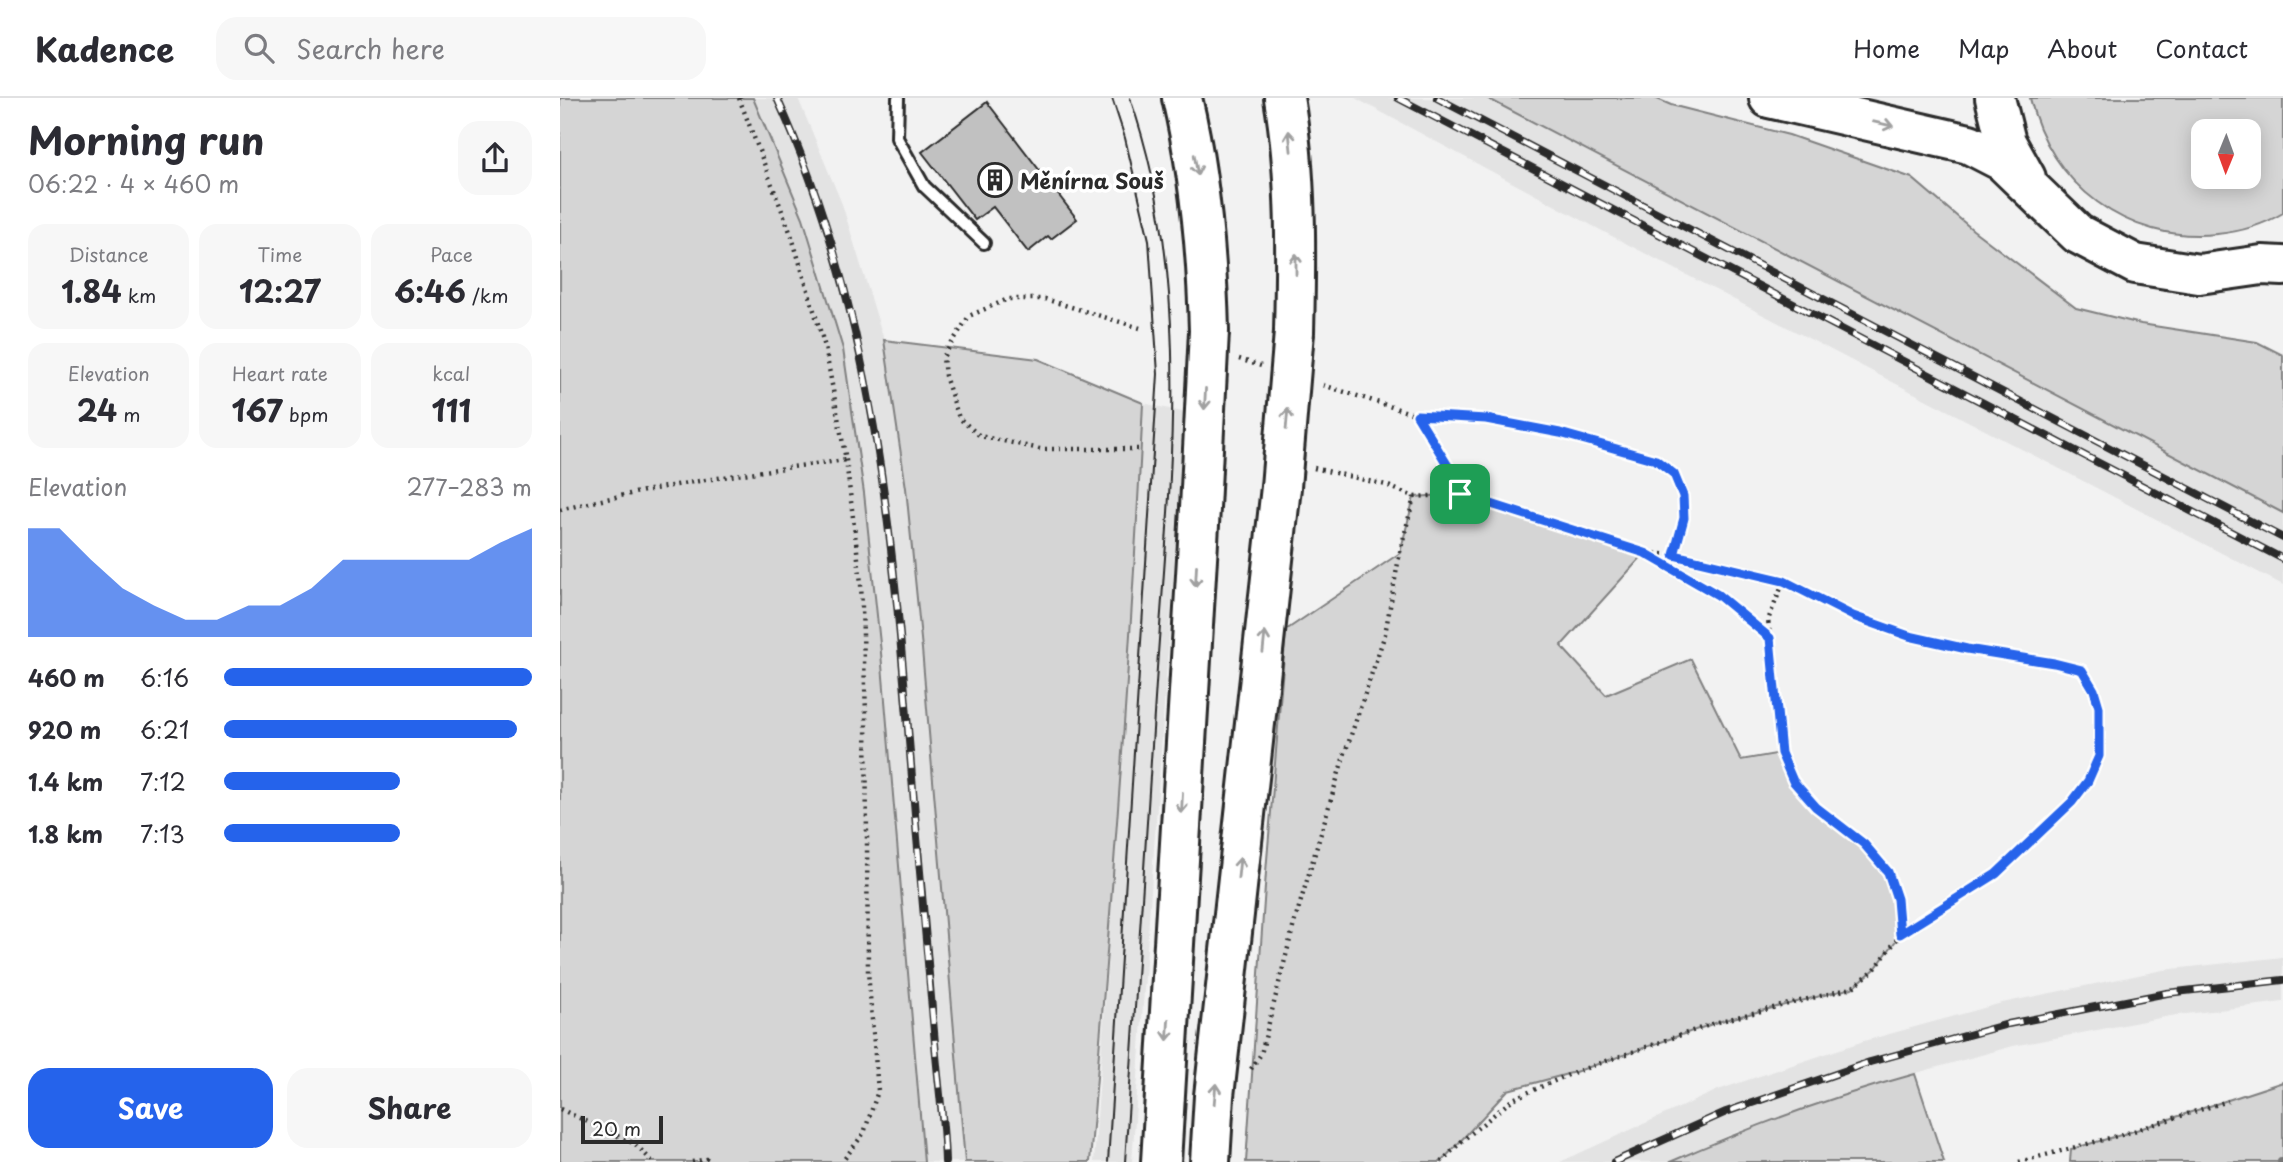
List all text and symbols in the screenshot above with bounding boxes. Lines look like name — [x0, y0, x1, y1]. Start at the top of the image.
search box — [216, 17, 706, 80]
text: Kadence — [35, 23, 174, 73]
icon: search — [240, 29, 278, 67]
text: Search here — [296, 29, 445, 68]
text: Home — [1853, 30, 1920, 66]
text: Map — [1958, 30, 2009, 66]
text: About — [2047, 30, 2117, 66]
text: Contact — [2155, 30, 2248, 66]
text: Morning run — [28, 111, 264, 168]
one-way arrow — [1871, 118, 1894, 131]
north arrow — [2191, 119, 2261, 189]
map controls — [2191, 119, 2261, 189]
button: share — [458, 121, 532, 195]
one-way arrow — [1283, 130, 1296, 153]
one-way arrow — [1190, 153, 1203, 176]
building icon: Měnírna Souš — [976, 161, 1014, 199]
place label: Měnírna Souš — [1020, 164, 1164, 196]
text: 06:22 · 4 × 460 m — [28, 166, 239, 201]
text: Distance — [69, 240, 149, 268]
text: Time — [258, 240, 302, 268]
text: Pace — [430, 240, 473, 268]
one-way arrow — [1289, 252, 1303, 275]
text: 1.84 — [61, 268, 122, 313]
text: 12:27 — [239, 268, 321, 313]
text: 6:46 — [394, 268, 466, 313]
text: km — [122, 281, 156, 309]
text: /km — [466, 281, 508, 309]
text: Elevation — [68, 359, 150, 387]
text: Heart rate — [232, 359, 328, 387]
text: kcal — [432, 359, 470, 387]
text: 24 — [77, 387, 117, 432]
text: 167 — [232, 387, 283, 432]
text: 111 — [431, 387, 471, 432]
one-way arrow — [1198, 387, 1211, 410]
text: m — [117, 400, 141, 428]
text: bpm — [283, 400, 328, 428]
one-way arrow — [1281, 409, 1294, 431]
pin — [1430, 464, 1490, 524]
text: Elevation — [28, 469, 127, 504]
text: 277–283 m — [406, 469, 532, 504]
icon: arrive — [1441, 475, 1479, 513]
one-way arrow — [1189, 564, 1202, 587]
one-way arrow — [1258, 631, 1271, 653]
text: 460 m — [28, 660, 105, 695]
text: 6:16 — [140, 660, 189, 695]
text: 920 m — [28, 712, 101, 747]
text: 6:21 — [140, 712, 189, 747]
text: 1.4 km — [28, 764, 103, 799]
text: 7:12 — [140, 764, 186, 799]
one-way arrow — [1175, 791, 1188, 814]
text: 1.8 km — [28, 816, 103, 851]
text: 7:13 — [140, 816, 185, 851]
one-way arrow — [1233, 857, 1246, 880]
one-way arrow — [1161, 1019, 1174, 1041]
button: Save — [28, 1068, 273, 1148]
button: Share — [287, 1068, 532, 1148]
one-way arrow — [1209, 1083, 1222, 1106]
scale bar — [581, 1113, 663, 1145]
text: 20 m — [592, 1114, 641, 1142]

